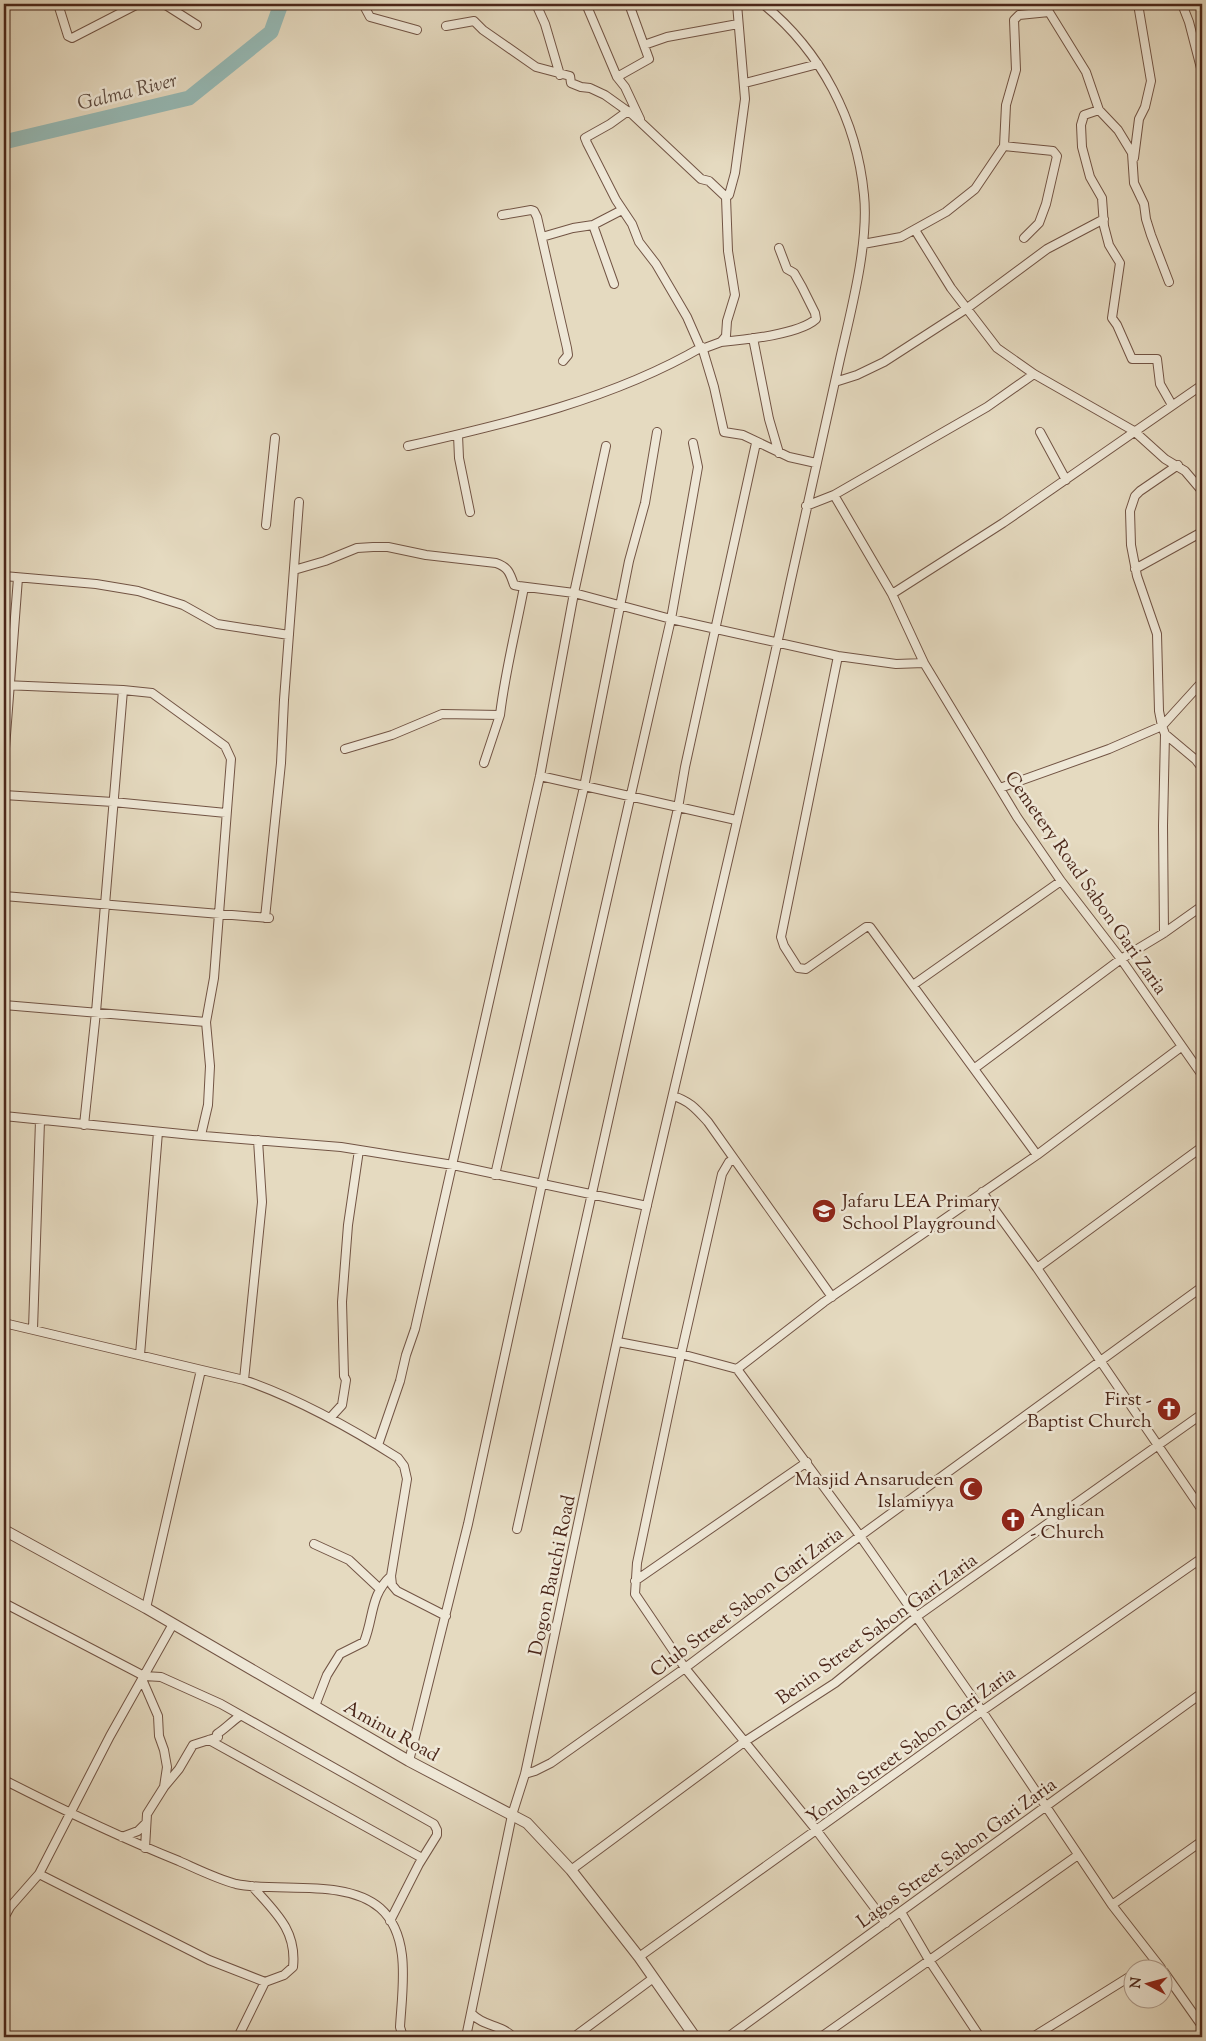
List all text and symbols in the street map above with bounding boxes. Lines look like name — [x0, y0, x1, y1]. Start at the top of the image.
water label: Galma River — [75, 67, 181, 120]
street label: Cemetery Road Sabon Gari Zaria — [997, 766, 1173, 1001]
place label: Jafaru LEA Primary School Playground — [841, 1189, 1000, 1238]
school or university icon: Jafaru LEA Primary School Playground — [811, 1198, 837, 1224]
place label: First - Baptist Church — [1027, 1387, 1152, 1436]
church icon: First - Baptist Church — [1156, 1396, 1182, 1422]
place label: Masjid Ansarudeen Islamiyya — [795, 1467, 954, 1516]
mosque icon: Masjid Ansarudeen Islamiyya — [958, 1476, 984, 1502]
street label: Dogon Bauchi Road — [523, 1492, 584, 1658]
place label: Anglican - Church — [1030, 1498, 1105, 1547]
church icon: Anglican - Church — [1000, 1507, 1026, 1533]
street label: Club Street Sabon Gari Zaria — [645, 1521, 850, 1685]
street label: Benin Street Sabon Gari Zaria — [771, 1548, 984, 1712]
street label: Yoruba Street Sabon Gari Zaria — [801, 1661, 1022, 1831]
street label: Aminu Road — [338, 1695, 444, 1770]
street label: Lagos Street Sabon Gari Zaria — [852, 1772, 1063, 1936]
north arrow — [1124, 1958, 1174, 2008]
text: N — [1127, 1976, 1148, 1989]

